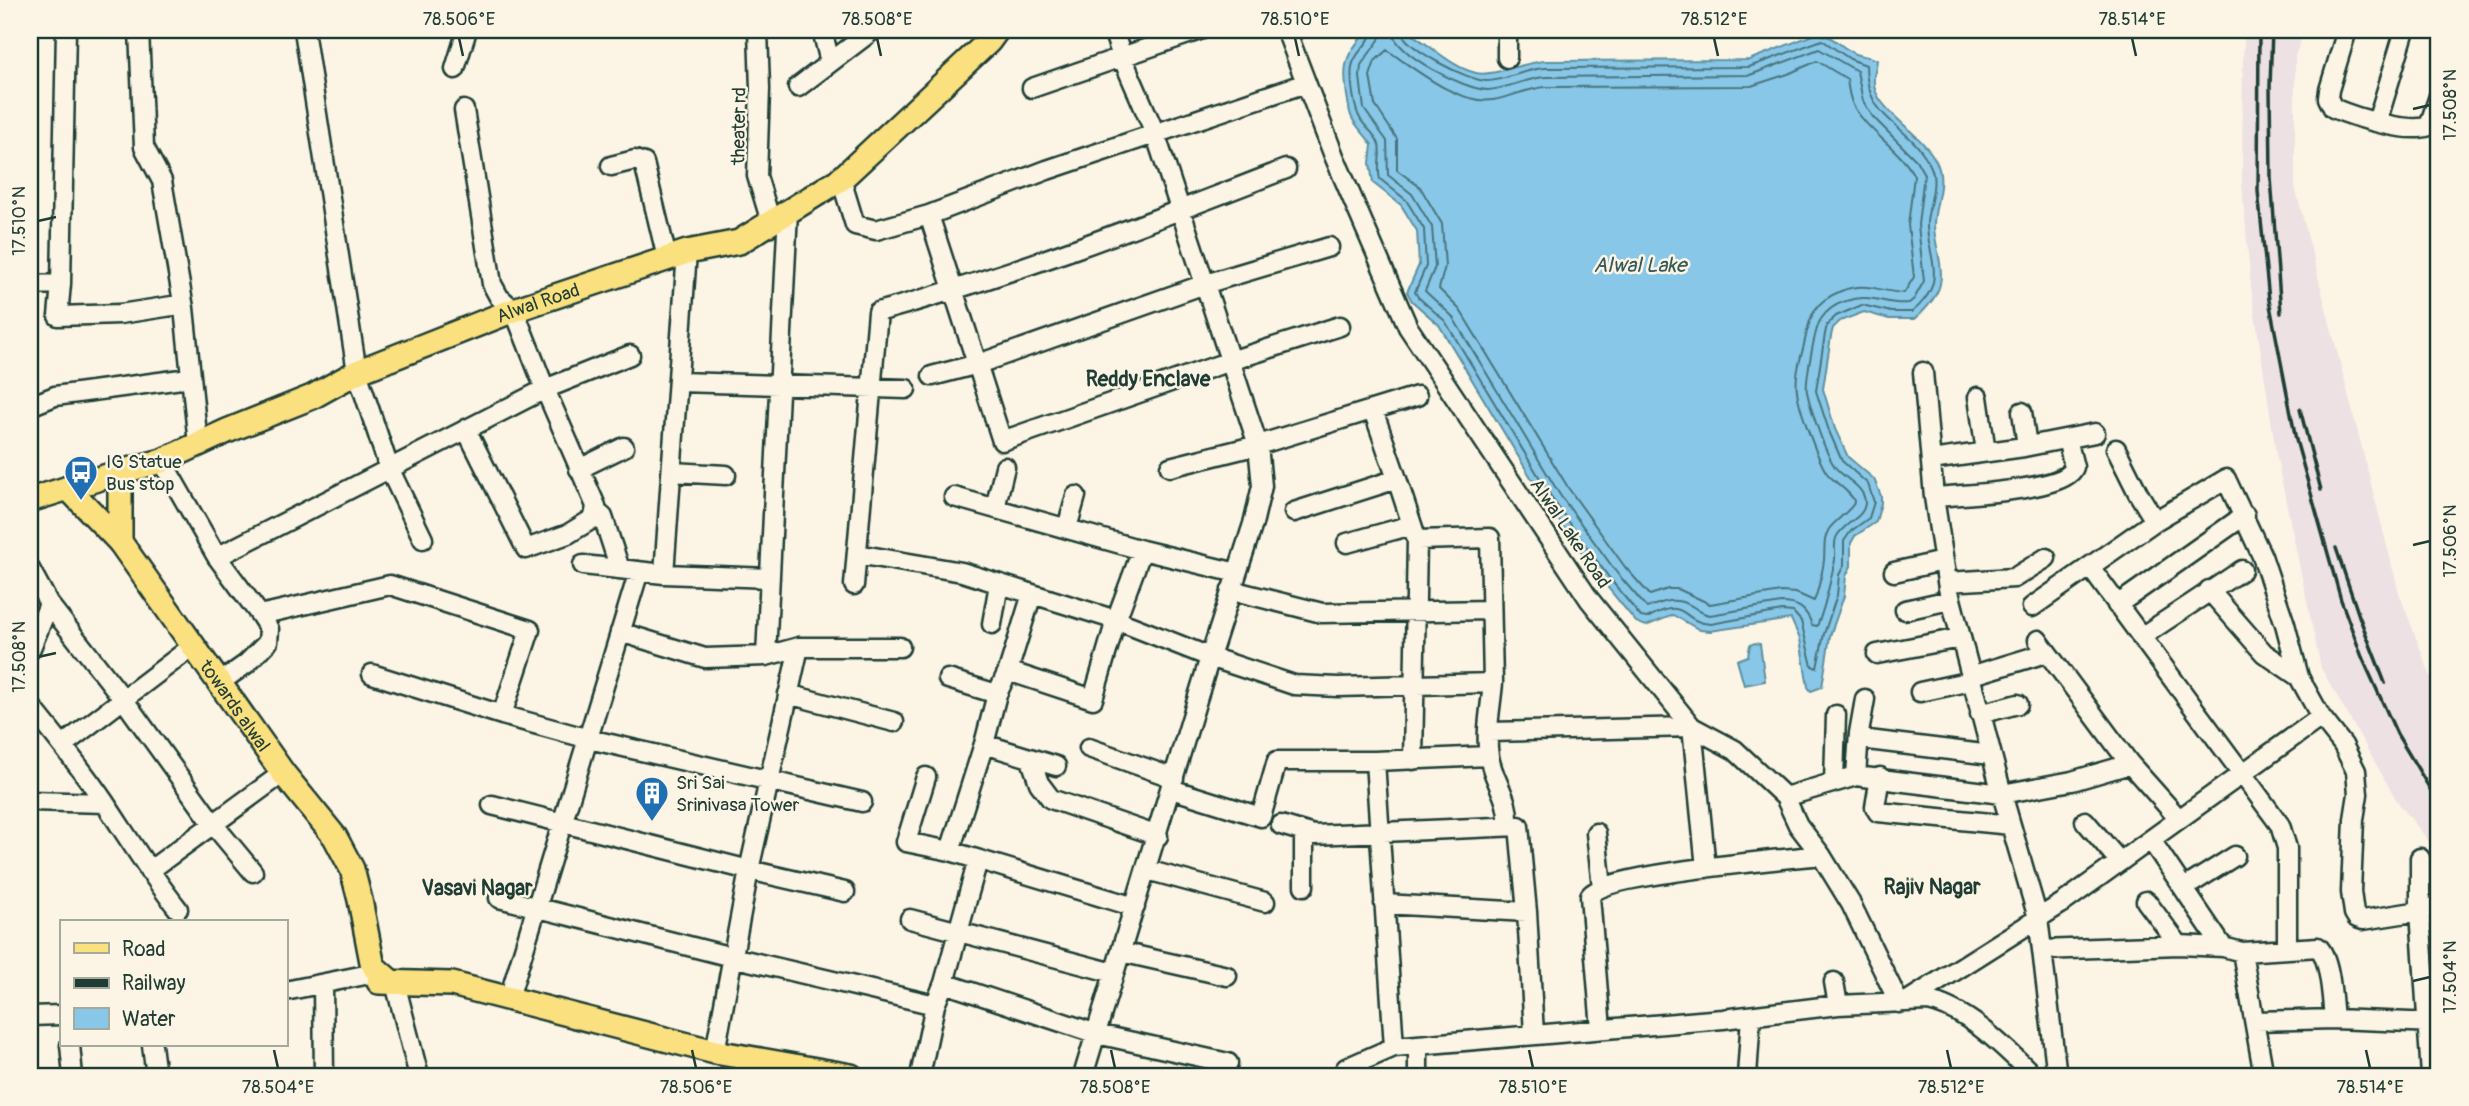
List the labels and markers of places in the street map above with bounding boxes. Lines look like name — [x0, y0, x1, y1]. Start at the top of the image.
place label: IG Statue Bus stop — [106, 450, 182, 496]
bus stop icon: IG Statue Bus stop — [62, 453, 100, 502]
place label: Sri Sai Srinivasa Tower — [676, 771, 799, 817]
building icon: Sri Sai Srinivasa Tower — [633, 774, 671, 823]

